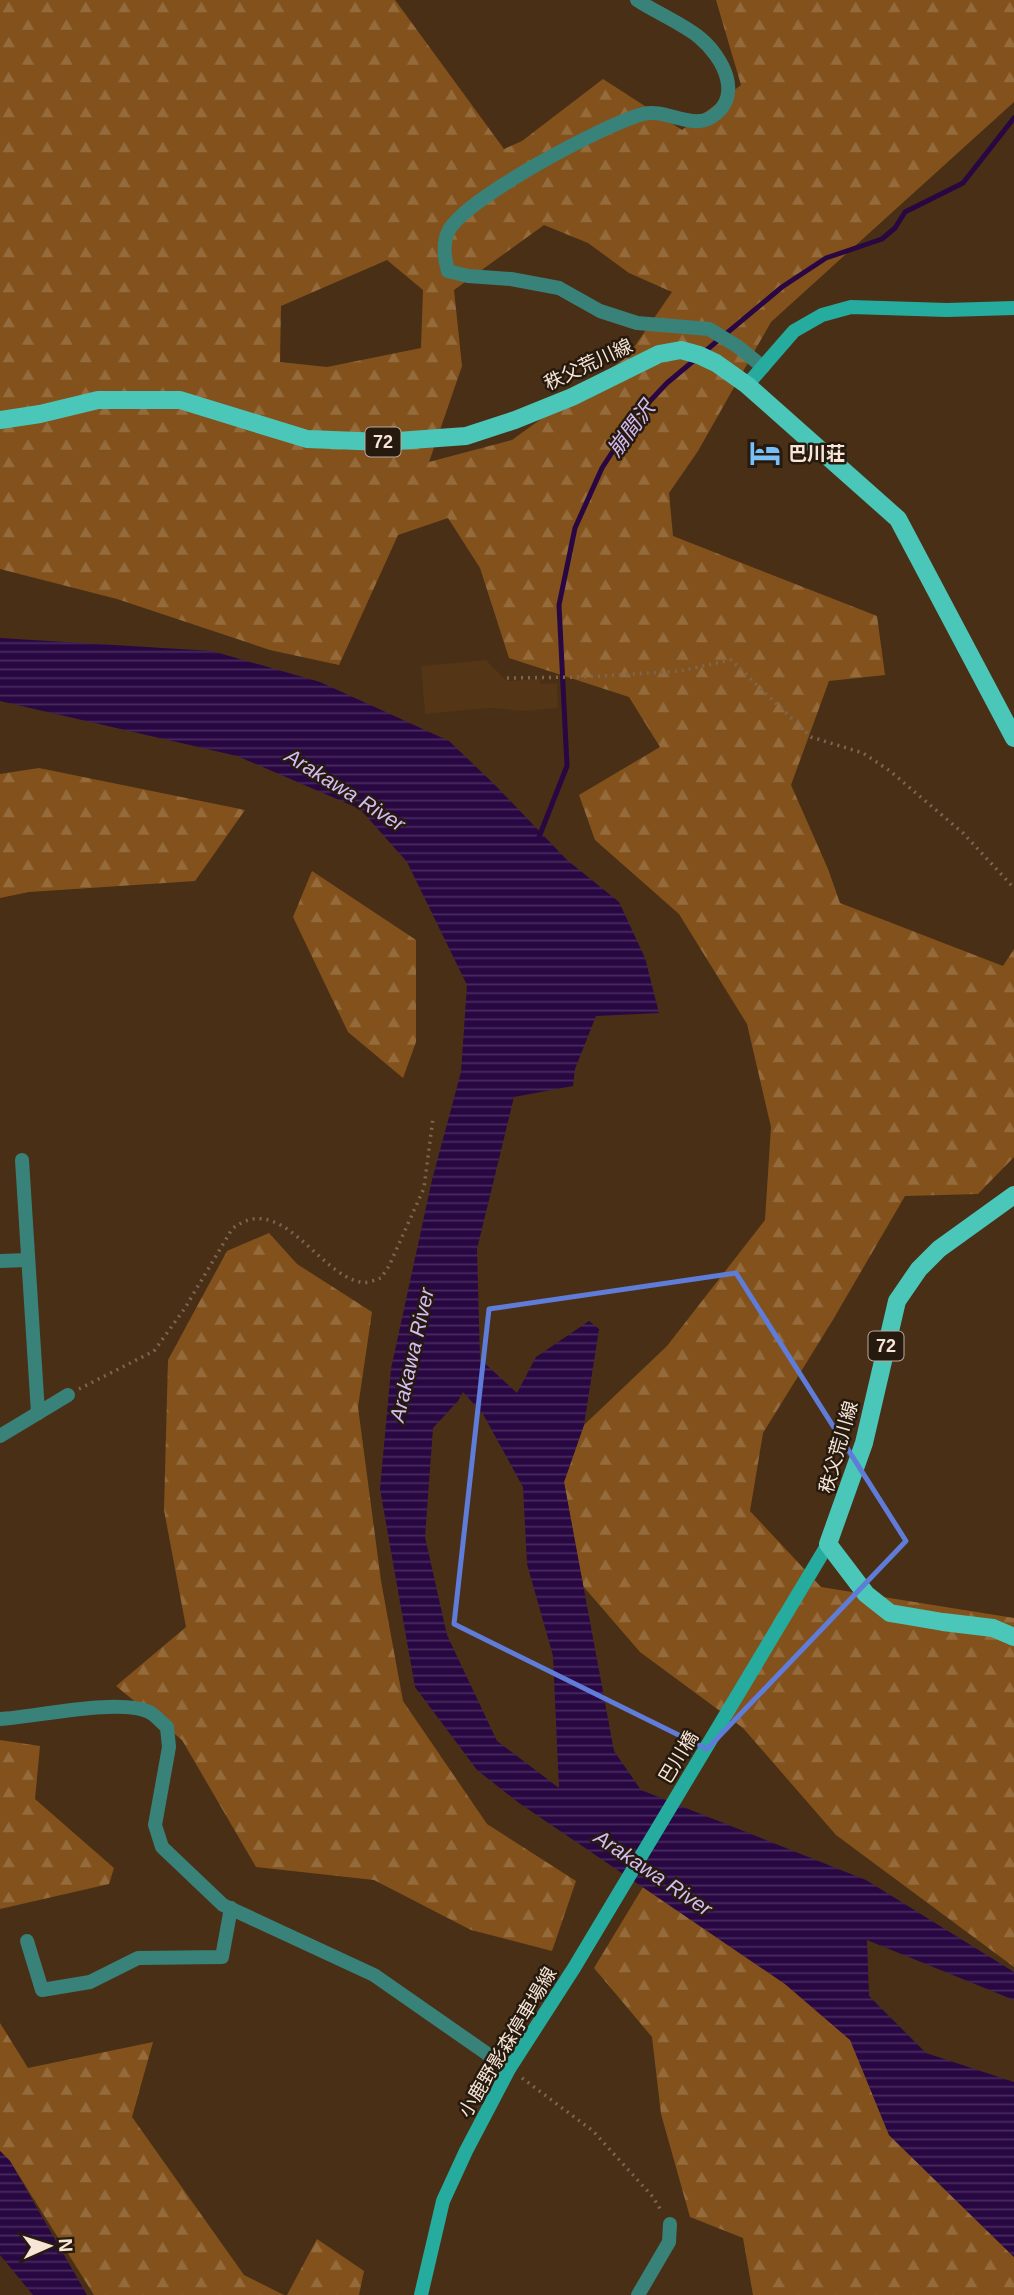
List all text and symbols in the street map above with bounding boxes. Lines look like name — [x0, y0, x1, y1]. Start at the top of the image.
street label: 秩父荒川線 — [541, 335, 636, 394]
water label: 崩間沢 — [602, 394, 661, 461]
road number: 72 — [366, 428, 400, 457]
hotel icon: 巴川荘 — [748, 436, 782, 470]
place label: 巴川荘 — [788, 443, 845, 464]
water label: Arakawa River — [280, 743, 410, 836]
water label: Arakawa River — [384, 1285, 438, 1426]
road number: 72 — [868, 1331, 903, 1360]
street label: 秩父荒川線 — [815, 1399, 862, 1496]
street label: 巴川橋 — [655, 1727, 702, 1787]
water label: Arakawa River — [589, 1824, 717, 1921]
street label: 小鹿野影森停車場線 — [454, 1964, 560, 2121]
north arrow — [14, 2211, 84, 2281]
text: N — [55, 2238, 76, 2253]

